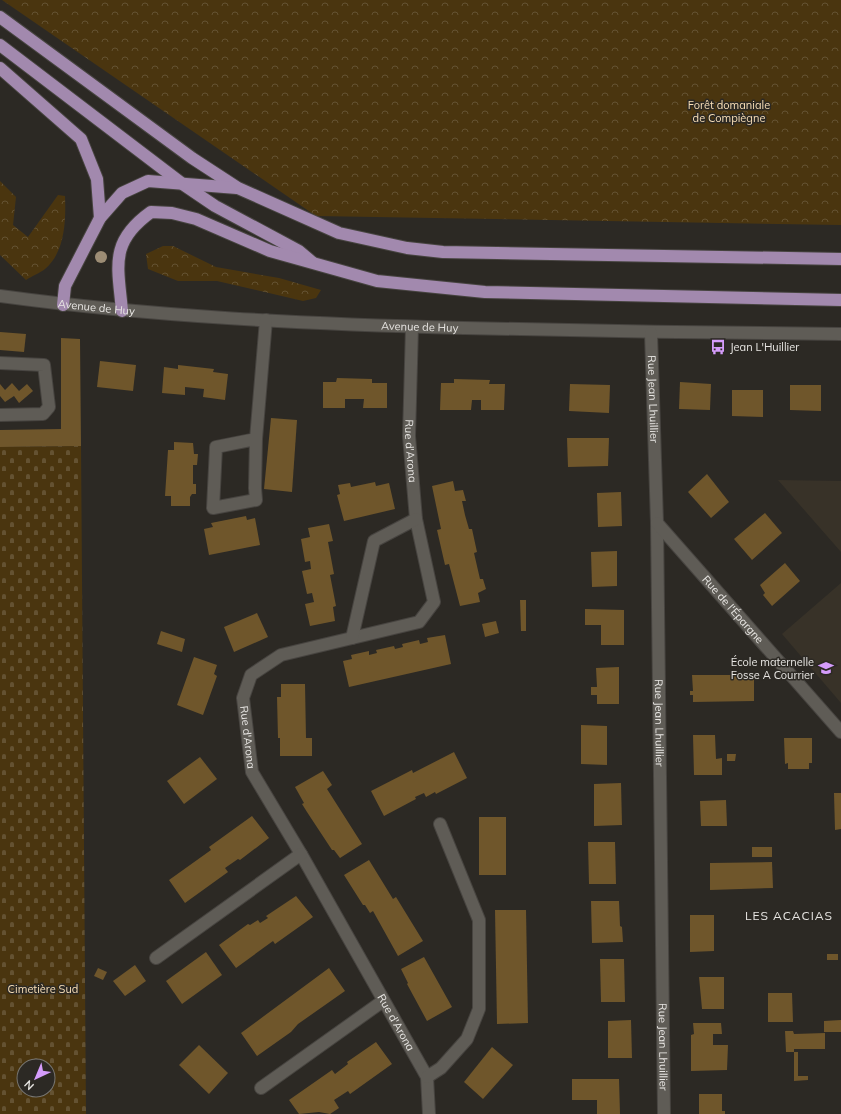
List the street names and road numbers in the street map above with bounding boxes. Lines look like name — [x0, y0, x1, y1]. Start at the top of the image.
street label: Avenue de Huy — [57, 296, 136, 318]
street label: Avenue de Huy — [381, 319, 459, 335]
street label: Rue Jean Lhuillier — [645, 355, 661, 443]
street label: Rue d'Arona — [402, 419, 420, 483]
street label: Rue de l'Épargne — [699, 572, 767, 646]
street label: Rue Jean Lhuillier — [652, 679, 667, 767]
street label: Rue d'Arona — [237, 705, 259, 769]
street label: Rue d'Arona — [374, 991, 418, 1053]
street label: Rue Jean Lhuillier — [656, 1003, 671, 1091]

